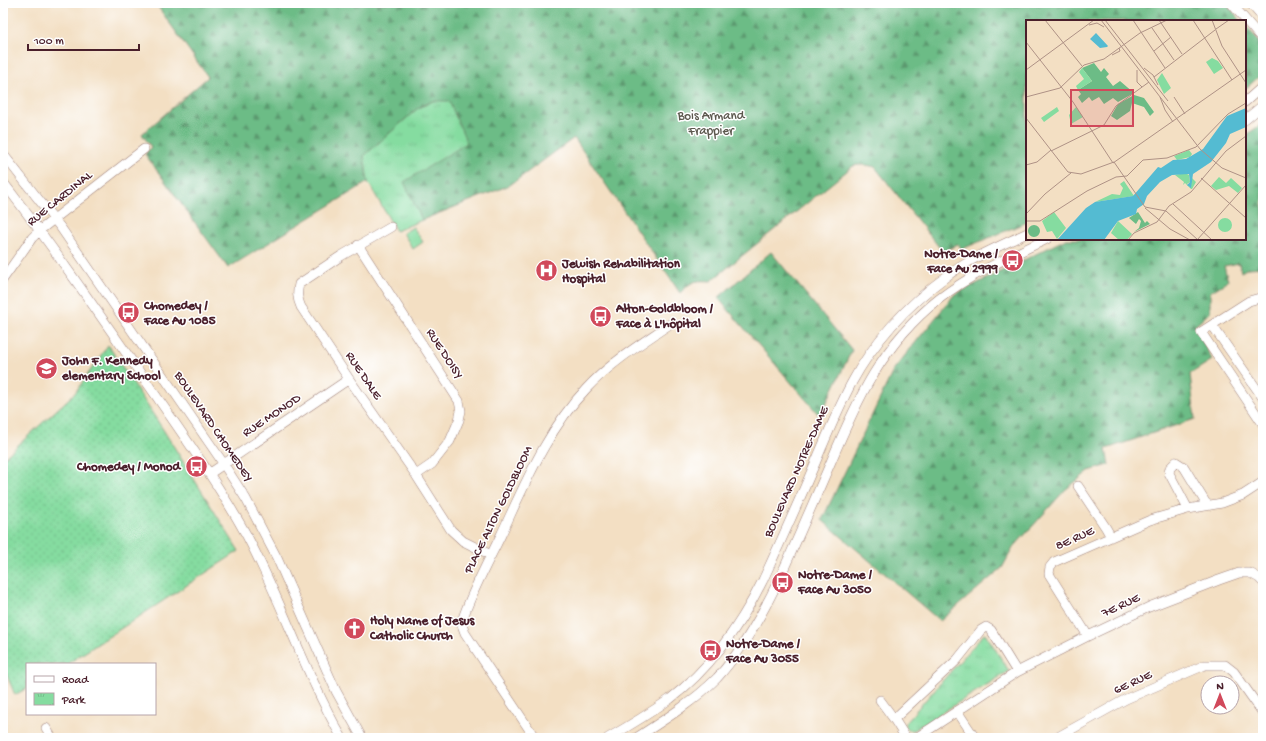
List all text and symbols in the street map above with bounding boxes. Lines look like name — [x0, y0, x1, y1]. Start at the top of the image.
inset map — [1026, 20, 1246, 240]
scale bar — [28, 26, 139, 52]
text: 100 m — [33, 35, 64, 49]
park label: Bois Armand Frappier — [677, 109, 746, 139]
street label: RUE CARDINAL — [24, 167, 97, 230]
place label: Notre-Dame / Face Au 2999 — [924, 247, 999, 277]
bus stop icon: Notre-Dame / Face Au 2999 — [1000, 248, 1026, 274]
place label: Jewish Rehabilitation Hospital — [561, 257, 681, 288]
hospital icon: Jewish Rehabilitation Hospital — [533, 258, 559, 284]
place label: Chomedey / Face Au 1085 — [143, 299, 216, 329]
bus stop icon: Chomedey / Face Au 1085 — [115, 300, 141, 326]
place label: Alton-Goldbloom / Face à L'hôpital — [615, 302, 714, 333]
bus stop icon: Alton-Goldbloom / Face à L'hôpital — [588, 303, 614, 329]
street label: RUE DOISY — [422, 326, 466, 382]
street label: RUE DALE — [342, 349, 385, 404]
place label: John F. Kennedy elementary School — [61, 354, 161, 384]
school or university icon: John F. Kennedy elementary School — [34, 355, 60, 381]
street label: BOULEVARD CHOMEDEY — [170, 368, 256, 485]
street label: RUE MONOD — [240, 391, 304, 441]
street label: BOULEVARD NOTRE-DAME — [761, 403, 833, 541]
street label: PLACE ALTON GOLDBLOOM — [461, 443, 537, 577]
bus stop icon: Chomedey / Monod — [183, 454, 209, 480]
place label: Chomedey / Monod — [76, 460, 181, 475]
street label: 8E RUE — [1053, 524, 1097, 554]
place label: Notre-Dame / Face Au 3050 — [797, 568, 873, 598]
bus stop icon: Notre-Dame / Face Au 3050 — [770, 569, 796, 595]
street label: 7E RUE — [1099, 590, 1143, 622]
place label: Holy Name of Jesus Catholic Church — [369, 613, 476, 644]
church icon: Holy Name of Jesus Catholic Church — [341, 615, 367, 641]
place label: Notre-Dame / Face Au 3055 — [725, 637, 801, 667]
bus stop icon: Notre-Dame / Face Au 3055 — [697, 638, 723, 664]
legend — [26, 663, 156, 715]
street label: 6E RUE — [1112, 667, 1155, 698]
text: Road — [62, 674, 89, 688]
north arrow — [1200, 675, 1240, 715]
text: N — [1216, 681, 1224, 693]
text: Park — [61, 694, 87, 708]

